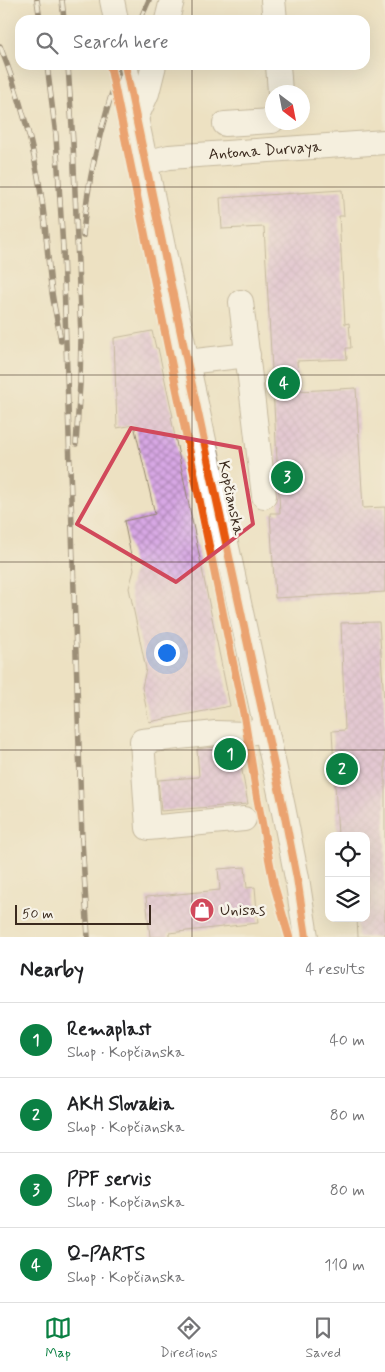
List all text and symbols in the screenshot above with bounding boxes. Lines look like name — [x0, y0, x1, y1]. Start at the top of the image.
search box — [15, 15, 370, 70]
icon: search — [33, 29, 61, 57]
text: Search here — [73, 30, 169, 55]
north arrow — [265, 85, 310, 130]
street label: Antona Durvaya — [208, 136, 323, 165]
pin: 4 — [268, 364, 300, 402]
pin: 3 — [271, 458, 303, 496]
street label: Kopčianska — [213, 459, 249, 538]
your location — [154, 640, 180, 666]
pin: 1 — [214, 735, 246, 773]
pin: 2 — [326, 750, 358, 788]
map controls — [325, 832, 370, 922]
button: locate — [325, 832, 370, 877]
button: layers — [325, 877, 370, 922]
shop icon: Unisas — [189, 897, 215, 923]
place label: Unisas — [220, 900, 265, 921]
scale bar — [15, 902, 151, 925]
text: 50 m — [22, 905, 53, 923]
text: Nearby — [20, 956, 84, 984]
text: 4 results — [305, 959, 365, 980]
text: Remaplast — [67, 1017, 151, 1042]
text: 1 — [32, 1030, 40, 1051]
text: 40 m — [329, 1030, 365, 1051]
text: Shop · Kopčianska — [67, 1042, 184, 1063]
text: AKH Slovakia — [67, 1092, 174, 1117]
text: 2 — [32, 1105, 40, 1126]
text: 80 m — [330, 1105, 365, 1126]
text: Shop · Kopčianska — [67, 1117, 184, 1138]
text: PPF servis — [67, 1167, 151, 1192]
text: 3 — [32, 1180, 40, 1201]
text: 80 m — [330, 1180, 365, 1201]
text: Shop · Kopčianska — [67, 1192, 184, 1213]
text: Q-PARTS — [67, 1242, 145, 1267]
text: 4 — [31, 1255, 41, 1276]
text: 110 m — [324, 1255, 365, 1276]
text: Shop · Kopčianska — [67, 1267, 184, 1288]
tab: Map — [44, 1314, 72, 1362]
tab: Directions — [160, 1314, 218, 1362]
tab: Saved — [306, 1314, 341, 1362]

